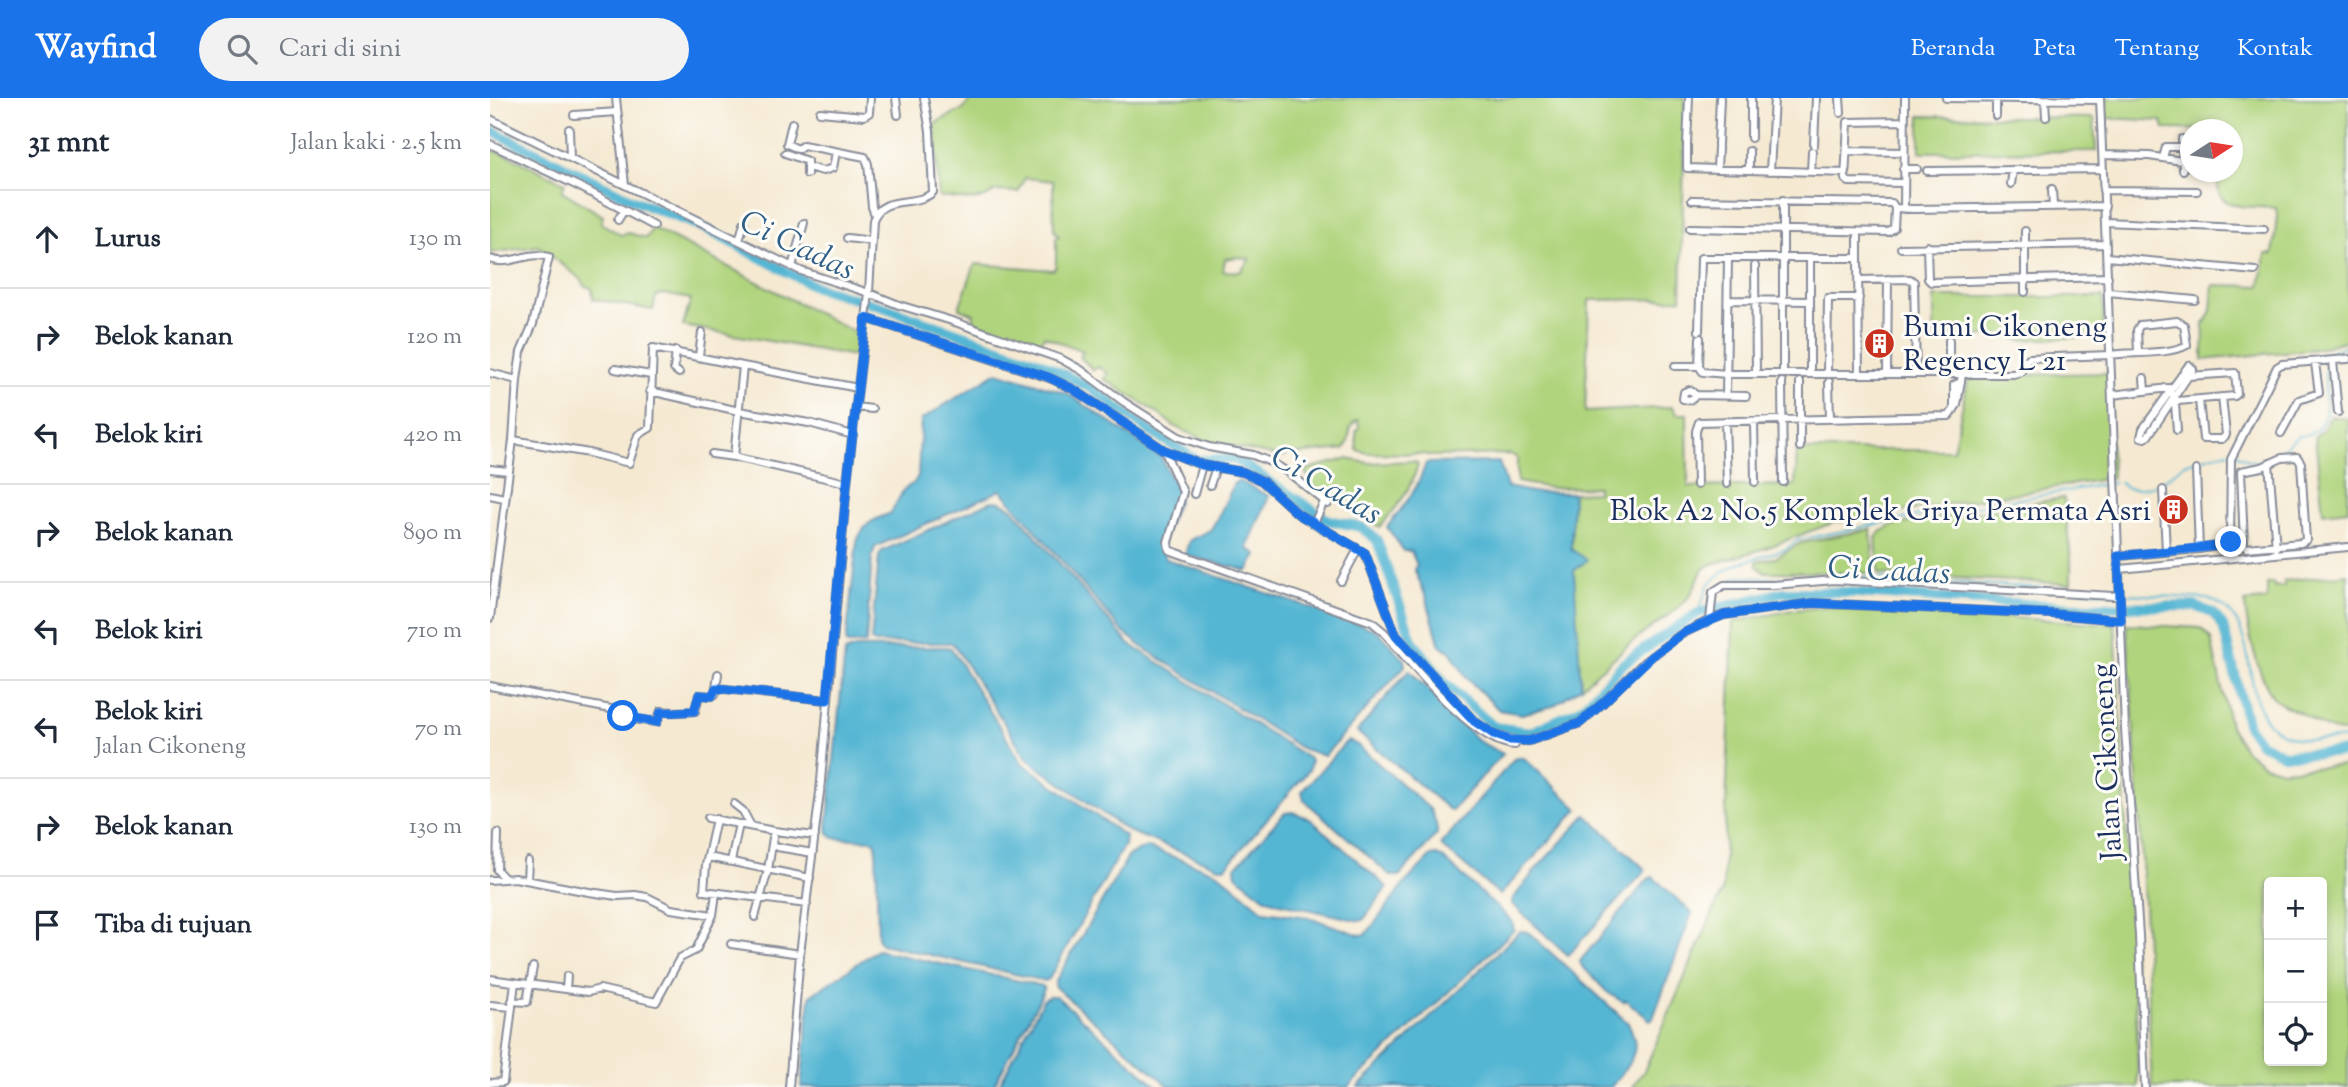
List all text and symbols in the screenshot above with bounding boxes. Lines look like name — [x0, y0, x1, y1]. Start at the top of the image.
search box — [199, 18, 689, 81]
text: Wayfind — [35, 25, 157, 73]
icon: search — [223, 30, 261, 68]
text: Cari di sini — [279, 31, 402, 68]
text: Beranda — [1911, 32, 1996, 66]
text: Peta — [2034, 32, 2076, 66]
text: Tentang — [2114, 32, 2199, 66]
text: Kontak — [2237, 32, 2313, 66]
north arrow — [2180, 119, 2243, 182]
text: 31 mnt — [28, 122, 109, 165]
text: Jalan kaki · 2.5 km — [291, 127, 462, 160]
water label: Ci Cadas — [731, 200, 862, 294]
icon: ahead — [28, 220, 66, 258]
text: Lurus — [95, 221, 161, 258]
text: 130 m — [409, 223, 462, 256]
place label: Bumi Cikoneng Regency L 21 — [1903, 307, 2107, 384]
icon: right — [28, 318, 66, 356]
text: Belok kanan — [95, 319, 233, 356]
text: 120 m — [407, 321, 462, 354]
building icon: Bumi Cikoneng Regency L 21 — [1863, 326, 1897, 360]
icon: left — [28, 416, 66, 454]
text: Belok kiri — [95, 417, 203, 454]
text: 420 m — [404, 419, 462, 452]
water label: Ci Cadas — [1261, 435, 1390, 538]
place label: Blok A2 No.5 Komplek Griya Permata Asri — [1610, 491, 2151, 534]
building icon: Blok A2 No.5 Komplek Griya Permata Asri — [2157, 493, 2191, 527]
icon: right — [28, 514, 66, 552]
text: Belok kanan — [95, 515, 233, 552]
text: 890 m — [403, 517, 462, 550]
route end — [2215, 526, 2246, 557]
water label: Ci Cadas — [1826, 546, 1951, 598]
icon: left — [28, 612, 66, 650]
text: Belok kiri — [95, 613, 203, 650]
text: 710 m — [407, 615, 462, 648]
street label: Jalan Cikoneng — [2082, 662, 2135, 863]
text: Belok kiri — [95, 694, 203, 731]
route start — [607, 700, 638, 731]
icon: left — [28, 710, 66, 748]
text: 70 m — [415, 713, 462, 746]
text: Jalan Cikoneng — [95, 731, 246, 764]
icon: right — [28, 808, 66, 846]
text: Belok kanan — [95, 809, 233, 846]
text: 130 m — [409, 811, 462, 844]
map controls — [2264, 877, 2327, 1066]
button: + — [2264, 877, 2327, 940]
icon: arrive — [28, 906, 66, 944]
text: Tiba di tujuan — [95, 907, 252, 944]
button: − — [2264, 940, 2327, 1003]
button: locate — [2264, 1003, 2327, 1066]

